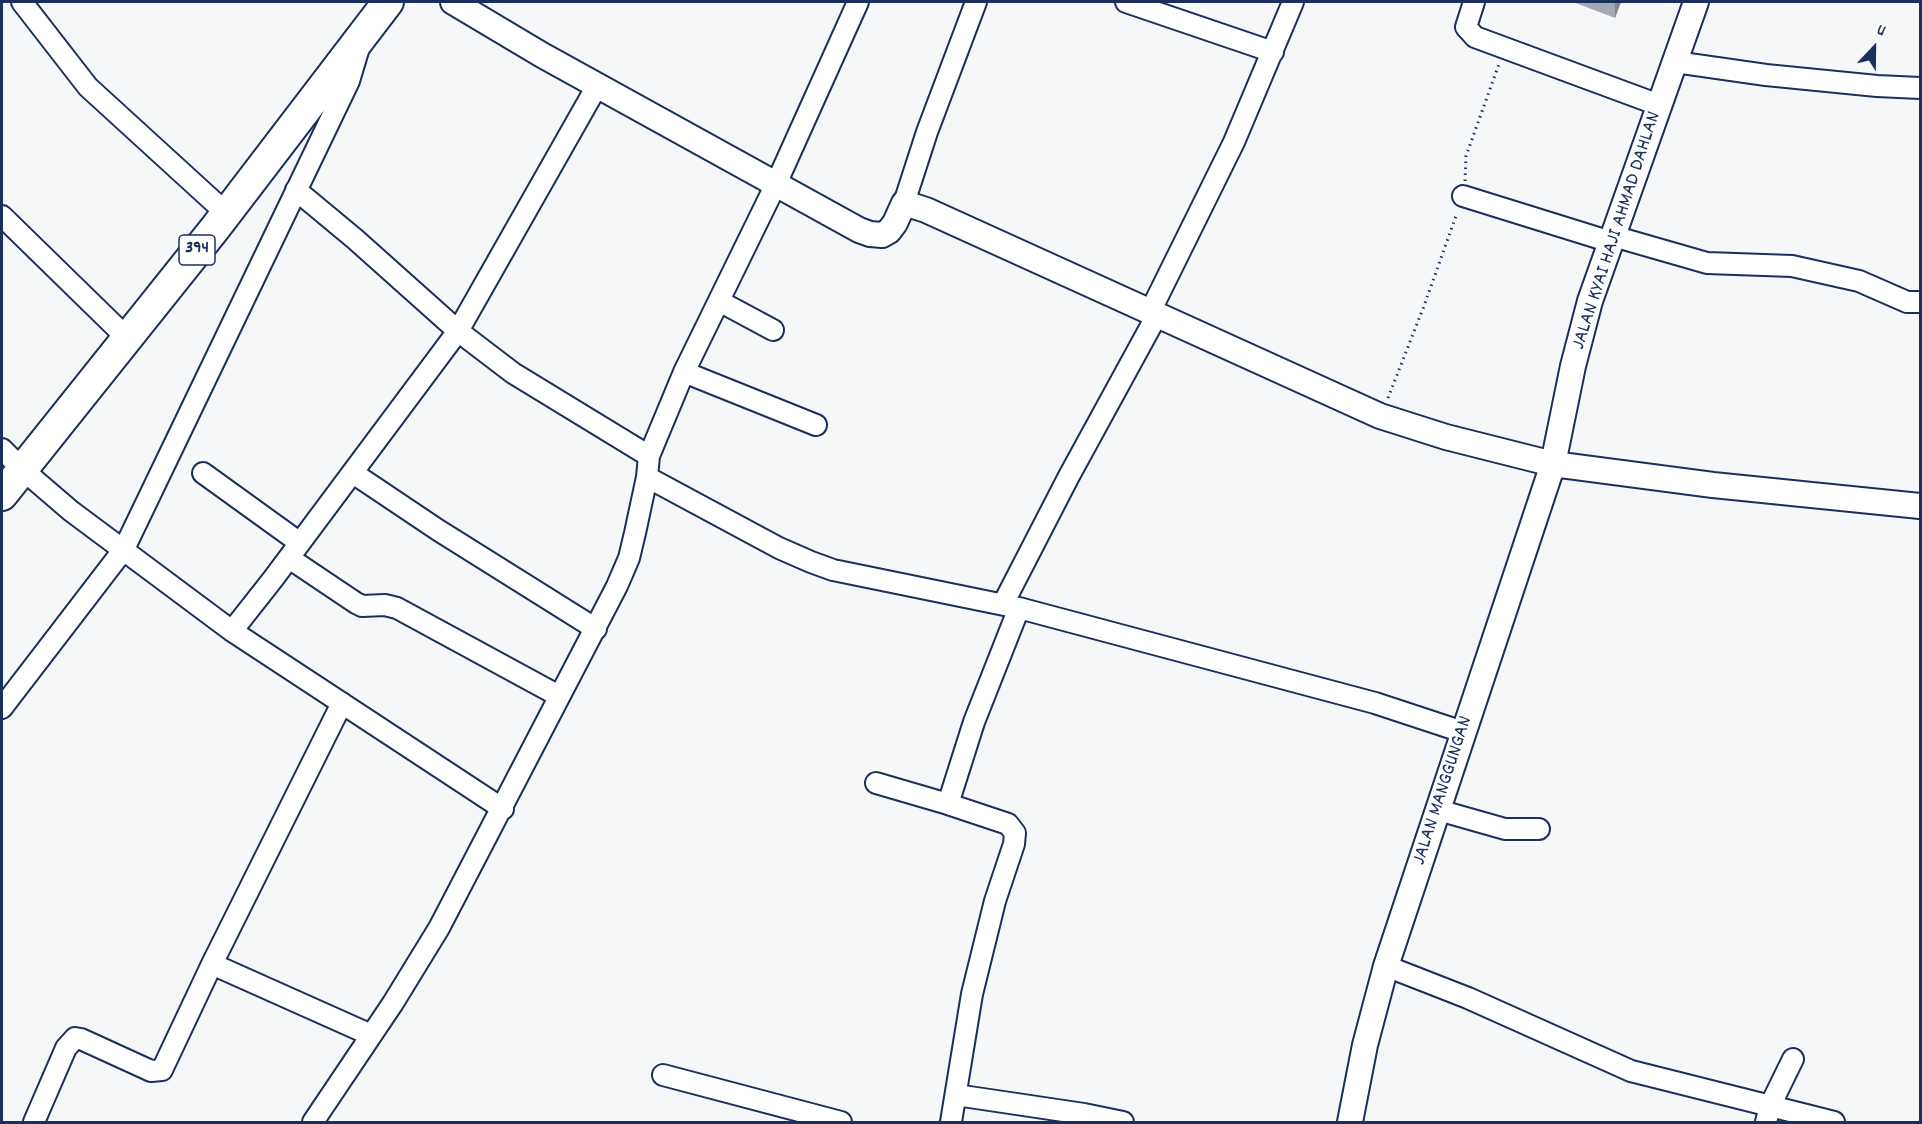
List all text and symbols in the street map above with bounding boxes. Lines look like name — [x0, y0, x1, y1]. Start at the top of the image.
north arrow — [1844, 18, 1904, 78]
text: U — [1873, 19, 1889, 43]
street label: JALAN KYAI HAJI AHMAD DAHLAN — [1568, 109, 1668, 353]
road number: 394 — [179, 235, 215, 265]
street label: JALAN MANGGUNGAN — [1409, 714, 1479, 868]

